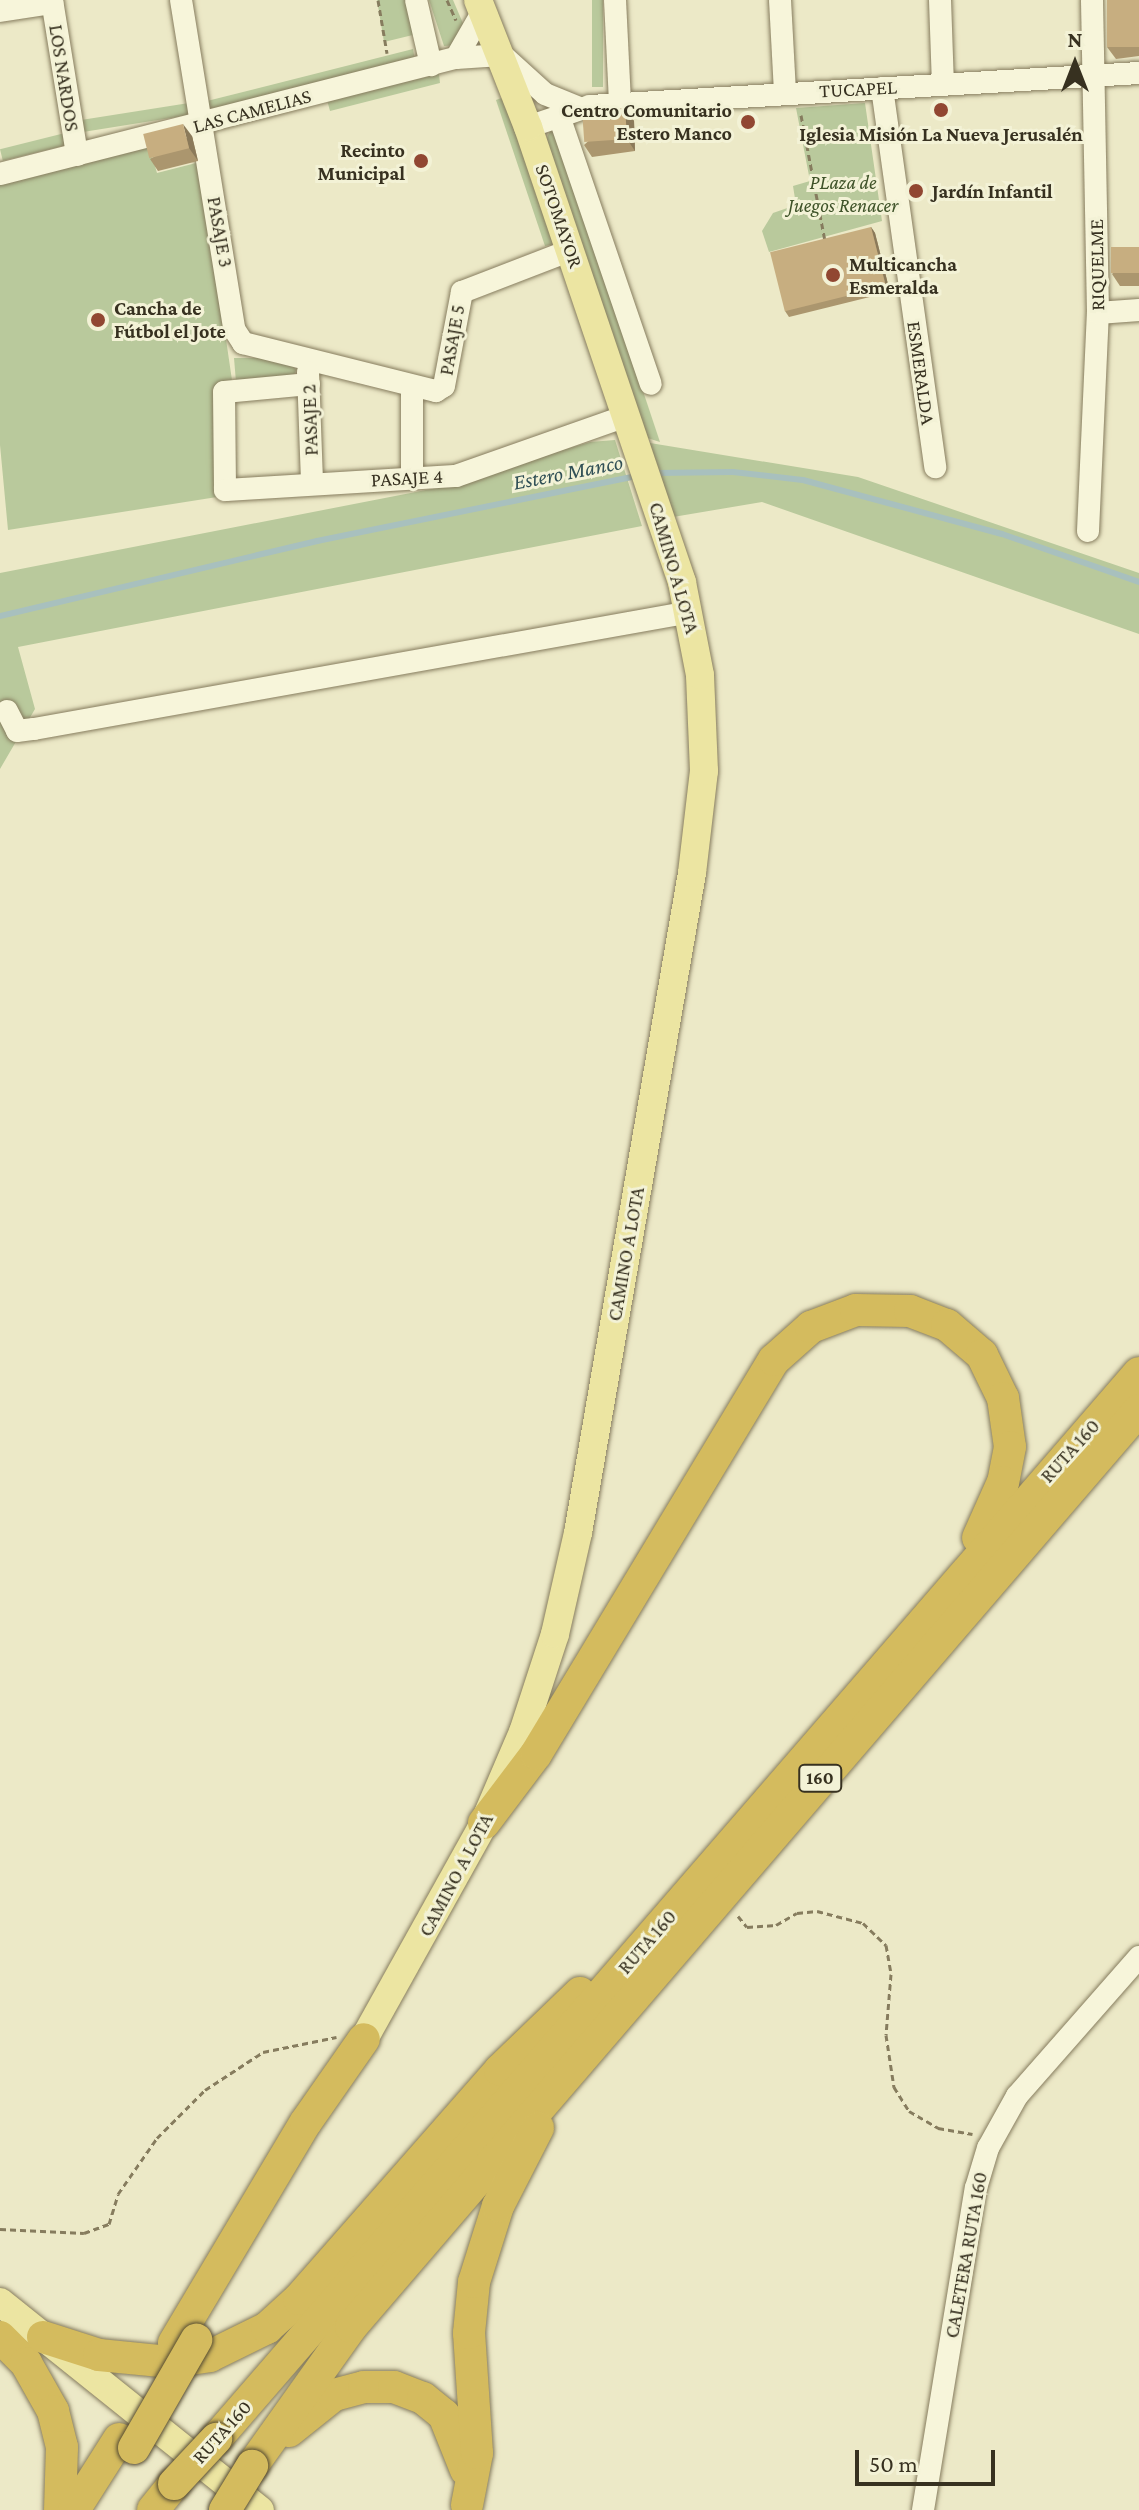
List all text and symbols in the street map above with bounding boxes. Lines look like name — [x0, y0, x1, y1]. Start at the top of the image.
street label: LOS NARDOS — [44, 23, 84, 133]
north arrow — [1035, 24, 1115, 104]
text: N — [1068, 27, 1083, 52]
street label: TUCAPEL — [819, 75, 897, 103]
street label: LAS CAMELIAS — [190, 84, 314, 138]
place label: Centro Comunitario Estero Manco — [561, 98, 732, 145]
marker: Iglesia Misión La Nueva Jerusalén — [932, 101, 950, 119]
marker: Centro Comunitario Estero Manco — [739, 113, 757, 131]
place label: Iglesia Misión La Nueva Jerusalén — [799, 122, 1083, 146]
place label: Recinto Municipal — [318, 138, 405, 185]
marker: Recinto Municipal — [412, 152, 430, 170]
street label: SOTOMAYOR — [530, 161, 588, 271]
park label: PLaza de Juegos Renacer — [788, 170, 898, 217]
place label: Jardín Infantil — [932, 179, 1053, 203]
marker: Jardín Infantil — [907, 182, 925, 200]
street label: PASAJE 3 — [202, 195, 238, 269]
street label: RIQUELME — [1084, 219, 1110, 311]
place label: Multicancha Esmeralda — [849, 252, 957, 299]
marker: Multicancha Esmeralda — [824, 266, 842, 284]
place label: Cancha de Fútbol el Jote — [114, 296, 226, 343]
street label: PASAJE 5 — [434, 303, 470, 377]
marker: Cancha de Fútbol el Jote — [89, 311, 107, 329]
street label: ESMERALDA — [902, 320, 940, 426]
street label: PASAJE 2 — [297, 384, 323, 456]
water label: Estero Manco — [511, 448, 625, 496]
street label: PASAJE 4 — [370, 464, 444, 492]
street label: CAMINO A LOTA — [644, 499, 704, 637]
street label: CAMINO A LOTA — [602, 1185, 650, 1323]
street label: RUTA 160 — [1035, 1414, 1105, 1488]
road number: 160 — [798, 1764, 842, 1792]
street label: CAMINO A LOTA — [414, 1809, 498, 1941]
street label: RUTA 160 — [613, 1905, 681, 1979]
street label: CALETERA RUTA 160 — [940, 2170, 992, 2340]
street label: RUTA 160 — [187, 2395, 257, 2469]
scale bar — [859, 2434, 999, 2484]
text: 50 m — [869, 2450, 918, 2477]

